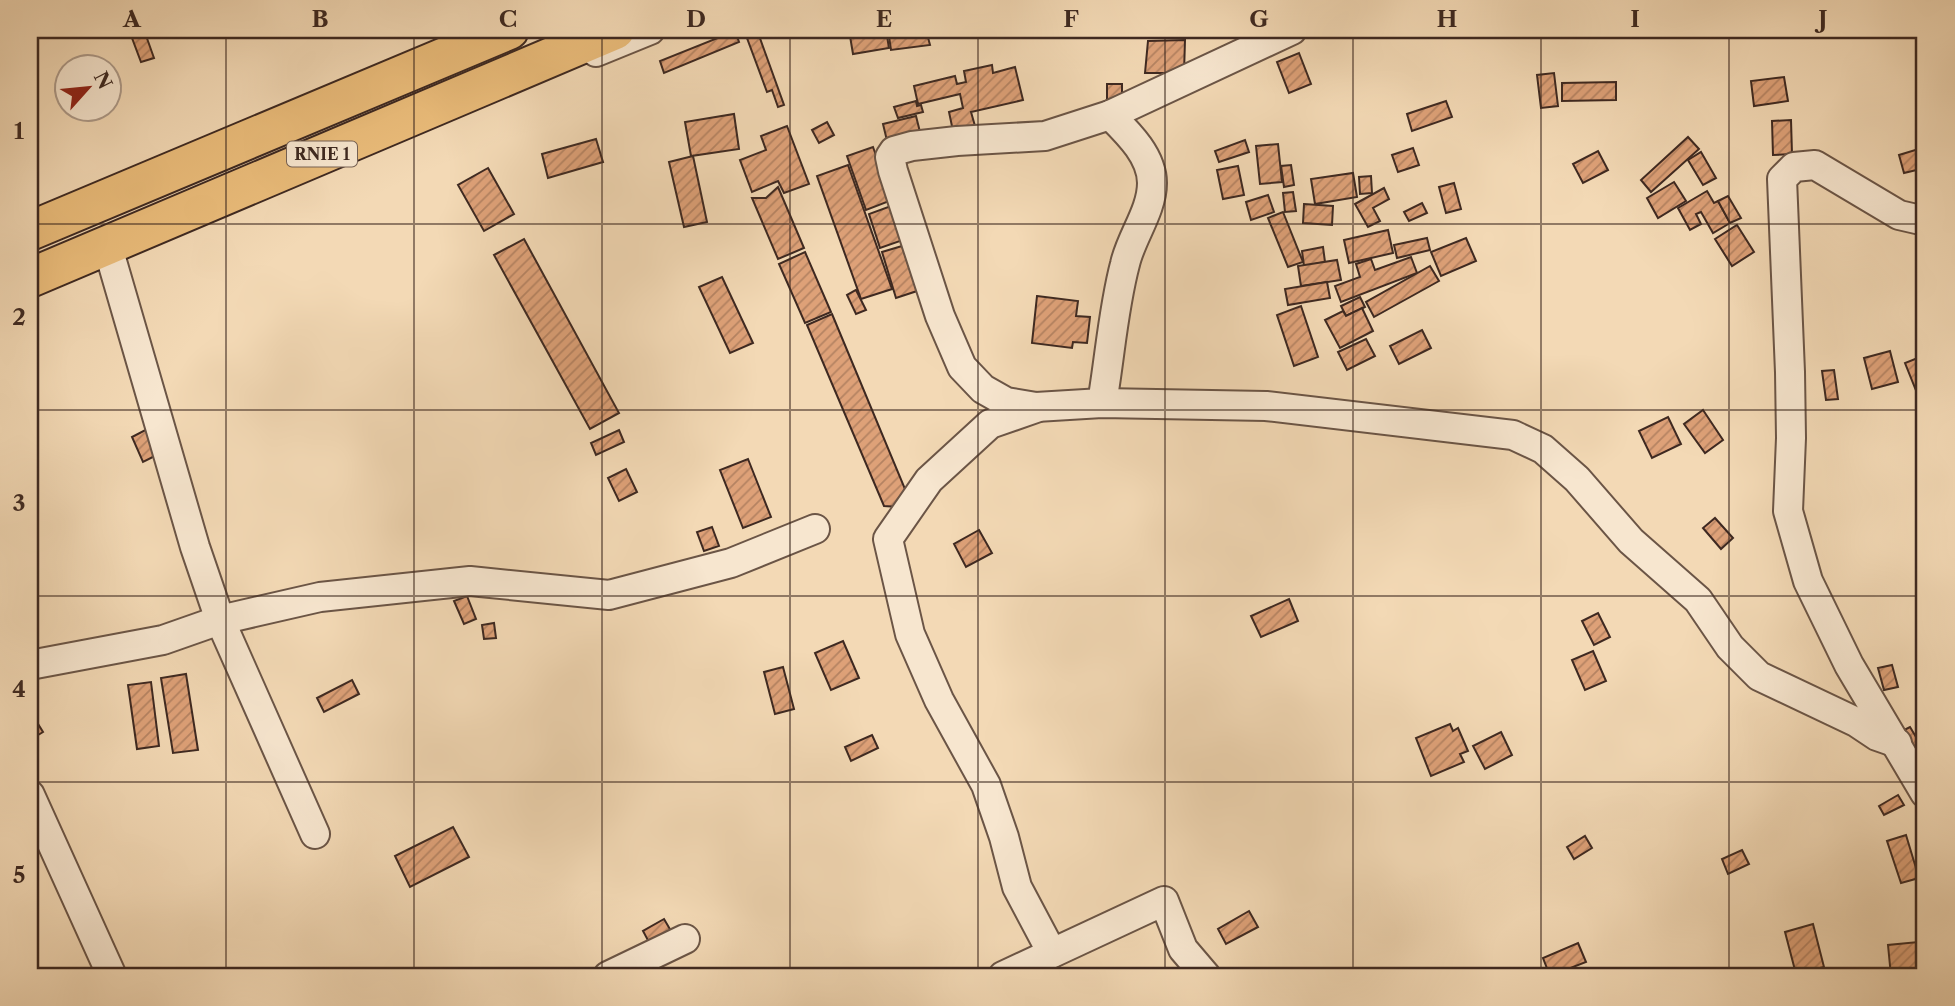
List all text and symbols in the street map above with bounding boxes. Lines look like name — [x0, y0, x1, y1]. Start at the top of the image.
text: A — [122, 5, 142, 33]
text: B — [311, 5, 329, 33]
text: C — [499, 5, 517, 33]
text: D — [686, 5, 706, 33]
text: E — [876, 5, 892, 33]
text: F — [1063, 5, 1079, 33]
text: G — [1249, 5, 1269, 33]
text: H — [1437, 5, 1458, 33]
text: I — [1630, 5, 1640, 33]
text: J — [1814, 5, 1828, 33]
north arrow — [52, 52, 122, 122]
text: N — [89, 68, 117, 93]
text: 1 — [14, 117, 25, 145]
road number: RNIE 1 — [287, 142, 357, 166]
text: 2 — [12, 303, 26, 331]
text: 3 — [13, 489, 26, 517]
text: 4 — [12, 675, 26, 703]
text: 5 — [13, 861, 25, 889]

